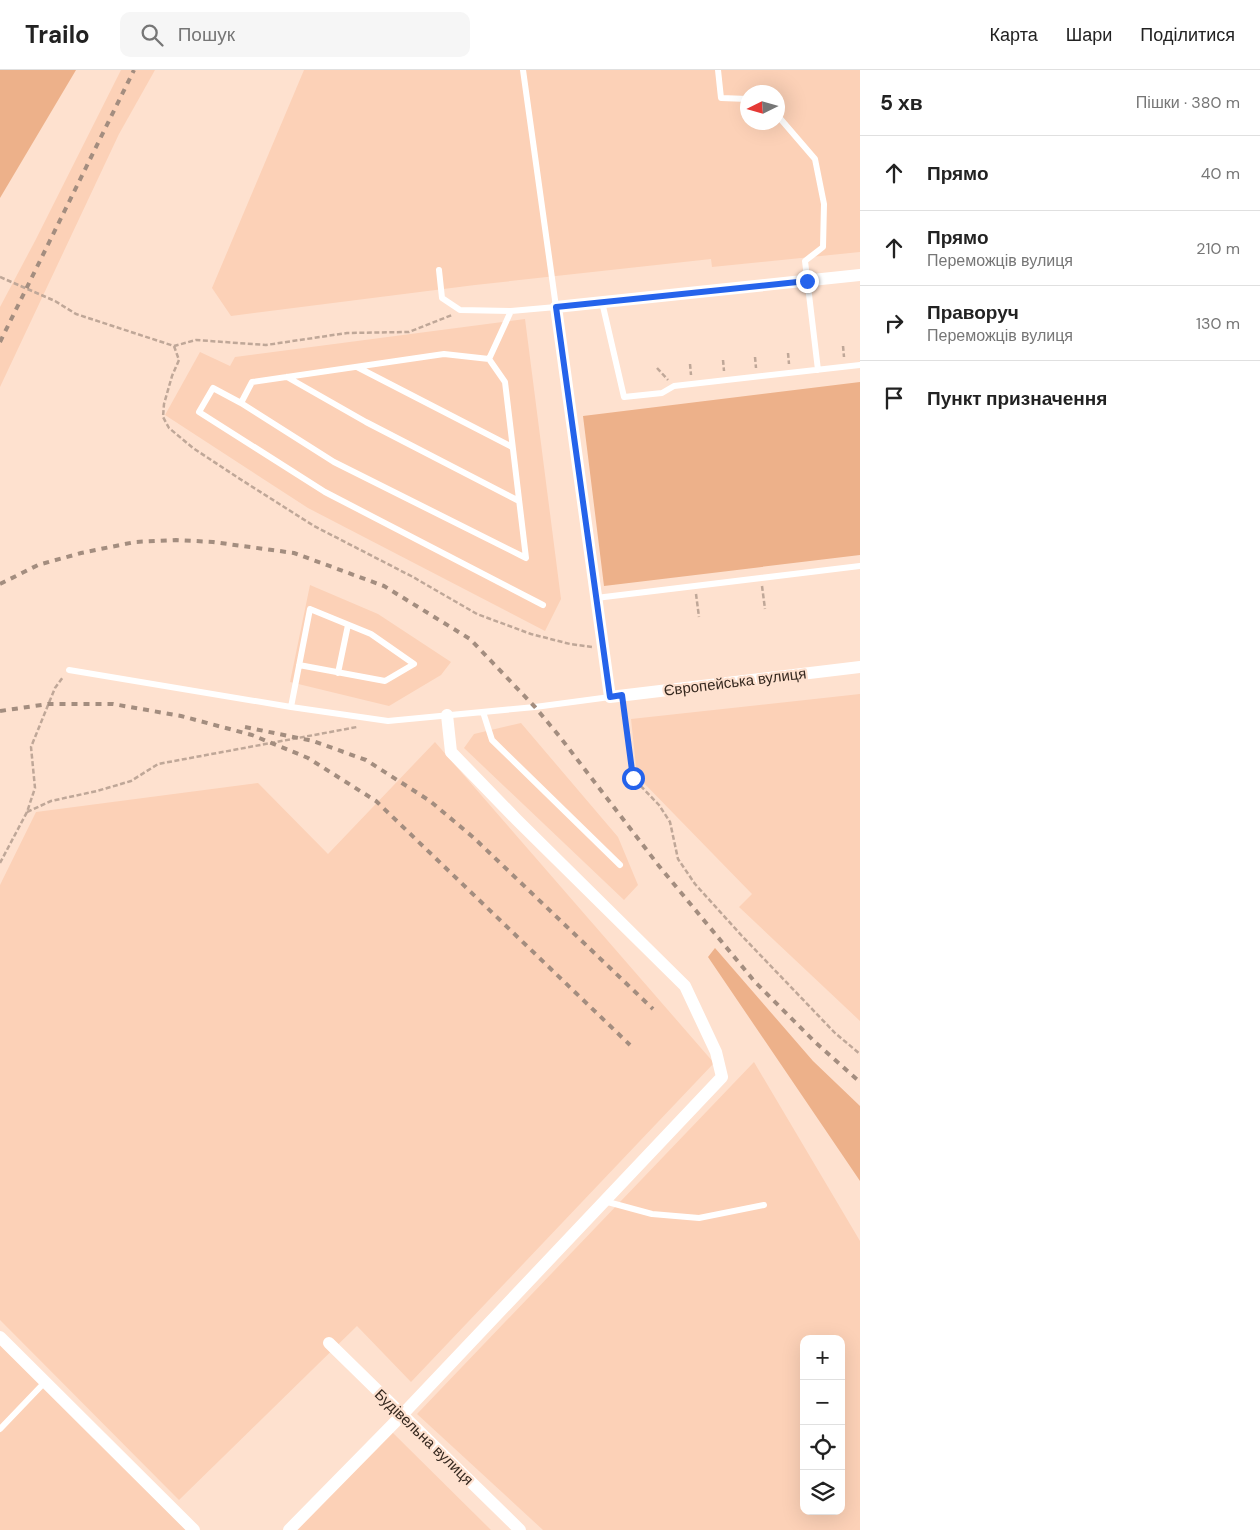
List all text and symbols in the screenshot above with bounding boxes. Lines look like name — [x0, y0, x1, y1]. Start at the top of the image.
search box — [120, 12, 470, 57]
text: Trailo — [25, 19, 90, 50]
icon: search — [138, 21, 166, 49]
text: Пошук — [178, 22, 235, 47]
text: Карта — [990, 23, 1038, 47]
text: Шари — [1066, 23, 1112, 47]
text: Поділитися — [1140, 23, 1235, 47]
north arrow — [740, 85, 785, 130]
text: 5 хв — [880, 89, 923, 117]
text: Пішки · 380 m — [1136, 92, 1240, 113]
icon: ahead — [880, 159, 908, 187]
text: Прямо — [927, 161, 989, 186]
text: 40 m — [1201, 163, 1240, 184]
text: Прямо — [927, 225, 989, 250]
icon: ahead — [880, 234, 908, 262]
text: 210 m — [1196, 238, 1240, 259]
text: Переможців вулиця — [927, 250, 1073, 271]
route end — [796, 270, 819, 293]
text: Праворуч — [927, 300, 1019, 325]
icon: right — [880, 309, 908, 337]
text: 130 m — [1196, 313, 1240, 334]
text: Переможців вулиця — [927, 325, 1073, 346]
icon: arrive — [880, 384, 908, 412]
text: Пункт призначення — [927, 386, 1107, 411]
street label: Європейська вулиця — [663, 663, 807, 701]
route start — [622, 767, 645, 790]
map controls — [800, 1335, 845, 1515]
button: + — [800, 1335, 845, 1380]
button: − — [800, 1380, 845, 1425]
street label: Будівельна вулиця — [370, 1385, 478, 1489]
button: locate — [800, 1425, 845, 1470]
button: layers — [800, 1470, 845, 1515]

